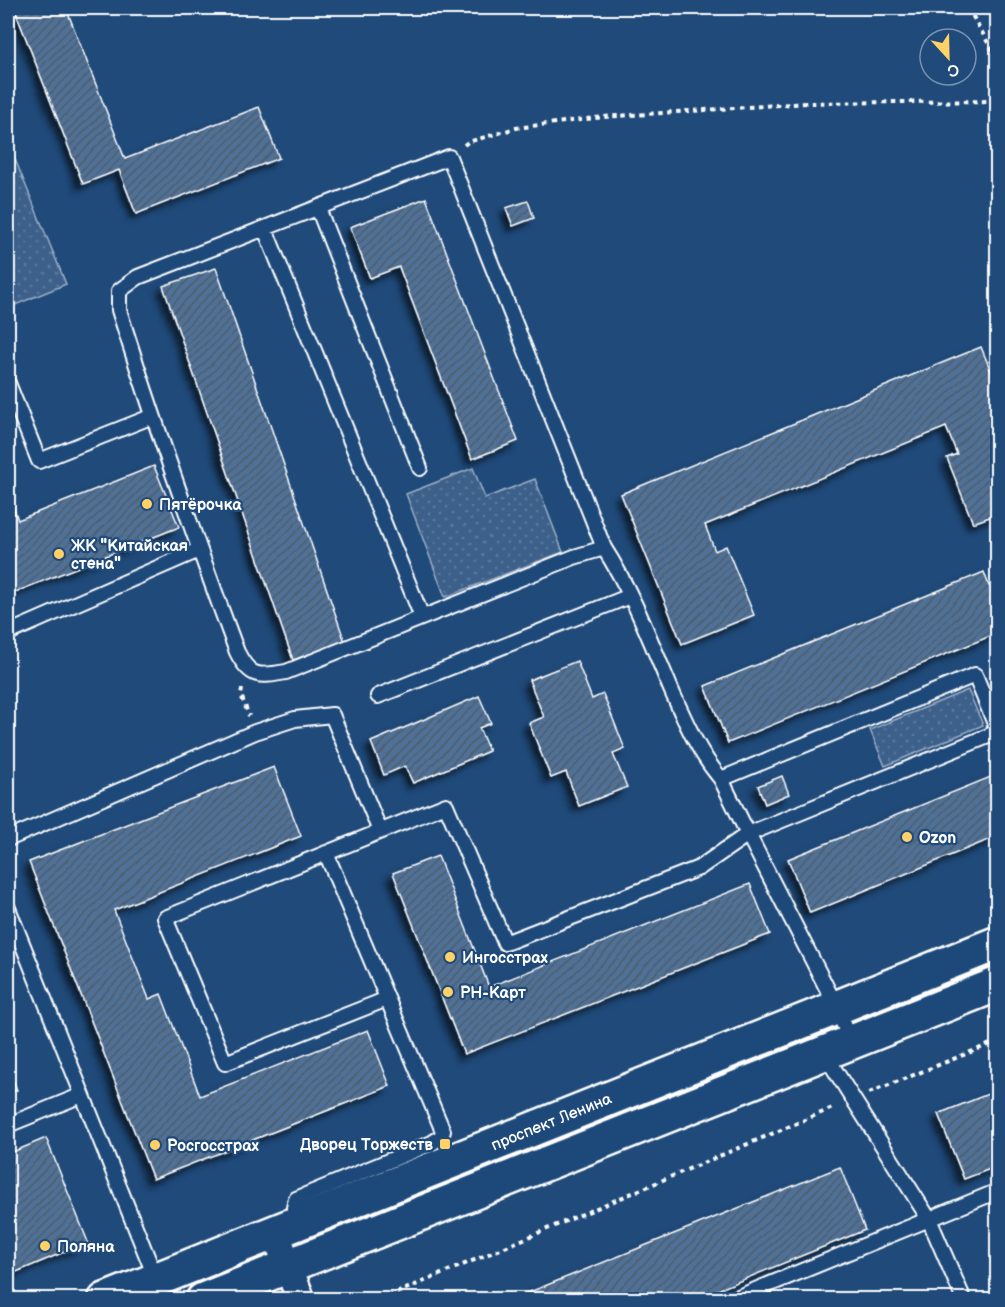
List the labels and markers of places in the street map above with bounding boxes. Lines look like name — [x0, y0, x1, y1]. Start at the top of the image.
place label: Пятёрочка — [159, 496, 242, 515]
marker: Пятёрочка — [140, 497, 154, 511]
place label: ЖК "Китайская стена" — [71, 537, 188, 574]
marker: ЖК "Китайская стена" — [52, 547, 66, 561]
place label: Ozon — [919, 829, 956, 848]
marker: Ozon — [900, 830, 914, 844]
place label: Ингосстрах — [462, 949, 549, 968]
marker: Ингосстрах — [443, 950, 457, 964]
place label: РН-Карт — [460, 984, 526, 1003]
marker: РН-Карт — [441, 985, 455, 999]
place label: Дворец Торжеств — [300, 1136, 433, 1155]
place label: Росгосстрах — [167, 1137, 259, 1156]
marker: Дворец Торжеств — [438, 1137, 452, 1151]
marker: Росгосстрах — [148, 1138, 162, 1152]
place label: Поляна — [57, 1238, 115, 1257]
marker: Поляна — [38, 1239, 52, 1253]

